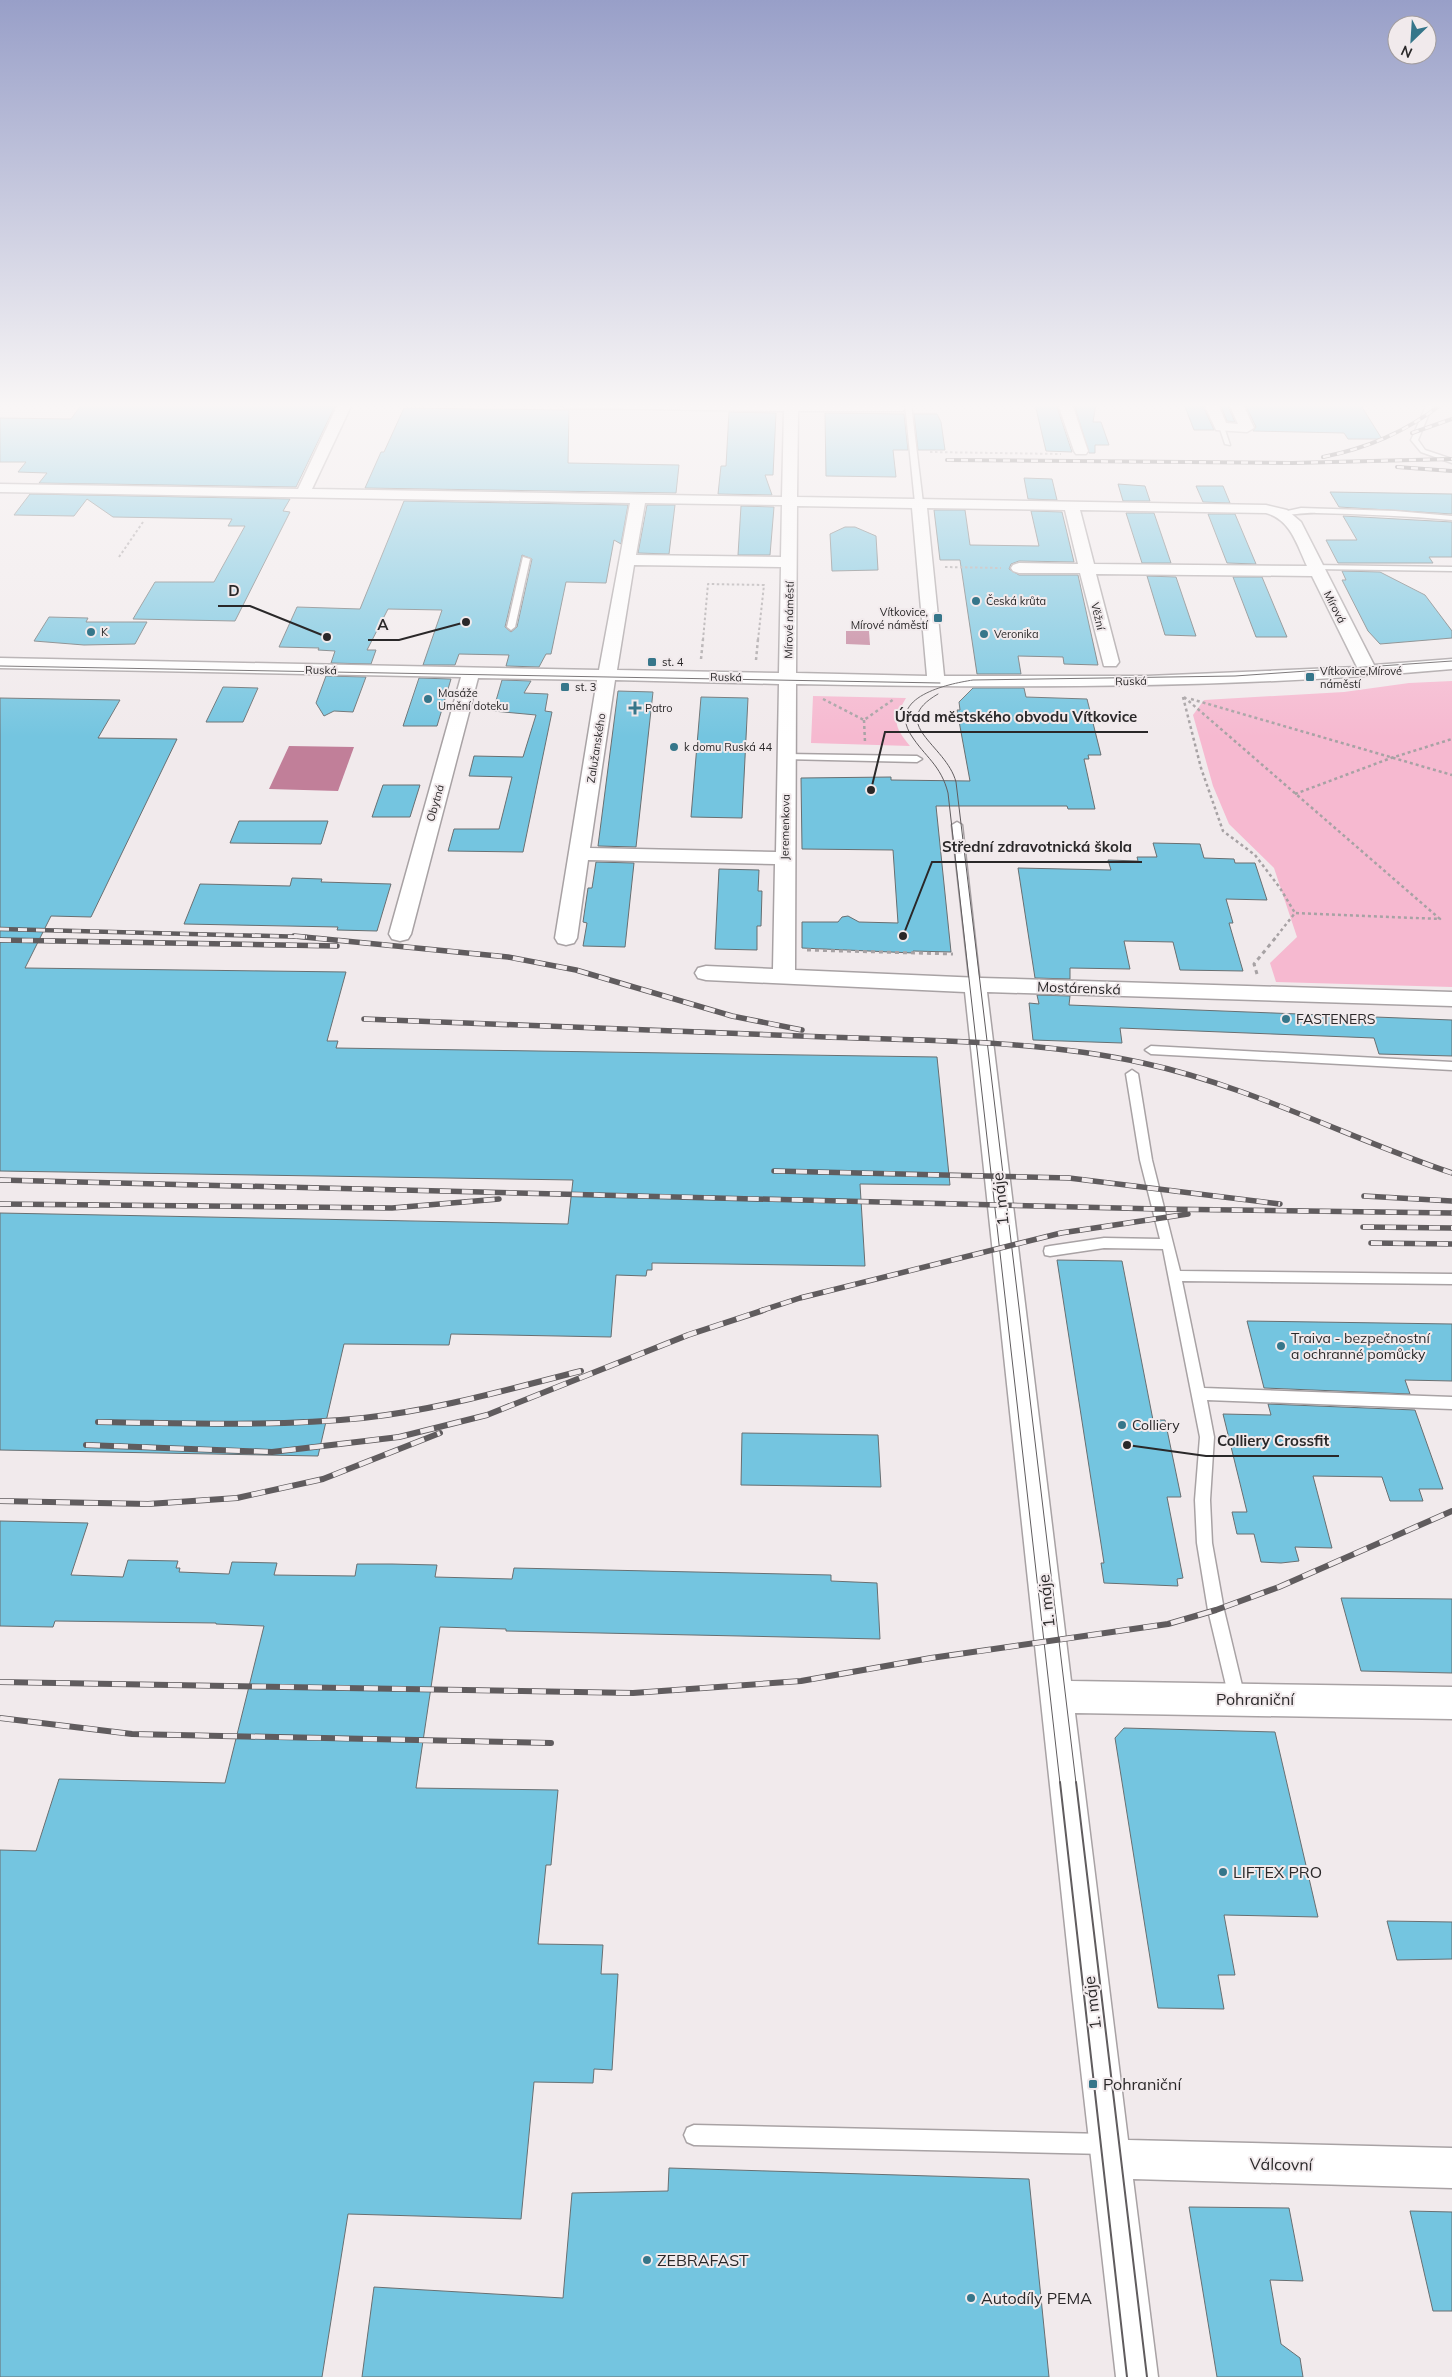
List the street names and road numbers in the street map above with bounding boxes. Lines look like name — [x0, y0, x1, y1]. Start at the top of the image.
street label: Mírové náměstí — [781, 580, 797, 659]
street label: Mírová — [1321, 588, 1349, 626]
street label: Věžní — [1088, 601, 1108, 632]
street label: Ruská — [305, 663, 337, 677]
street label: Ruská — [710, 670, 742, 684]
street label: Ruská — [1115, 674, 1147, 688]
street label: Zalužanského — [584, 712, 608, 784]
street label: Obytná — [423, 783, 447, 823]
street label: Jeremenkova — [777, 794, 793, 860]
street label: Mostárenská — [1037, 978, 1121, 998]
street label: 1. máje — [987, 1171, 1013, 1227]
street label: 1. máje — [1033, 1573, 1059, 1629]
street label: Pohraniční — [1216, 1689, 1295, 1709]
street label: 1. máje — [1079, 1975, 1105, 2031]
street label: Válcovní — [1249, 2153, 1314, 2175]

